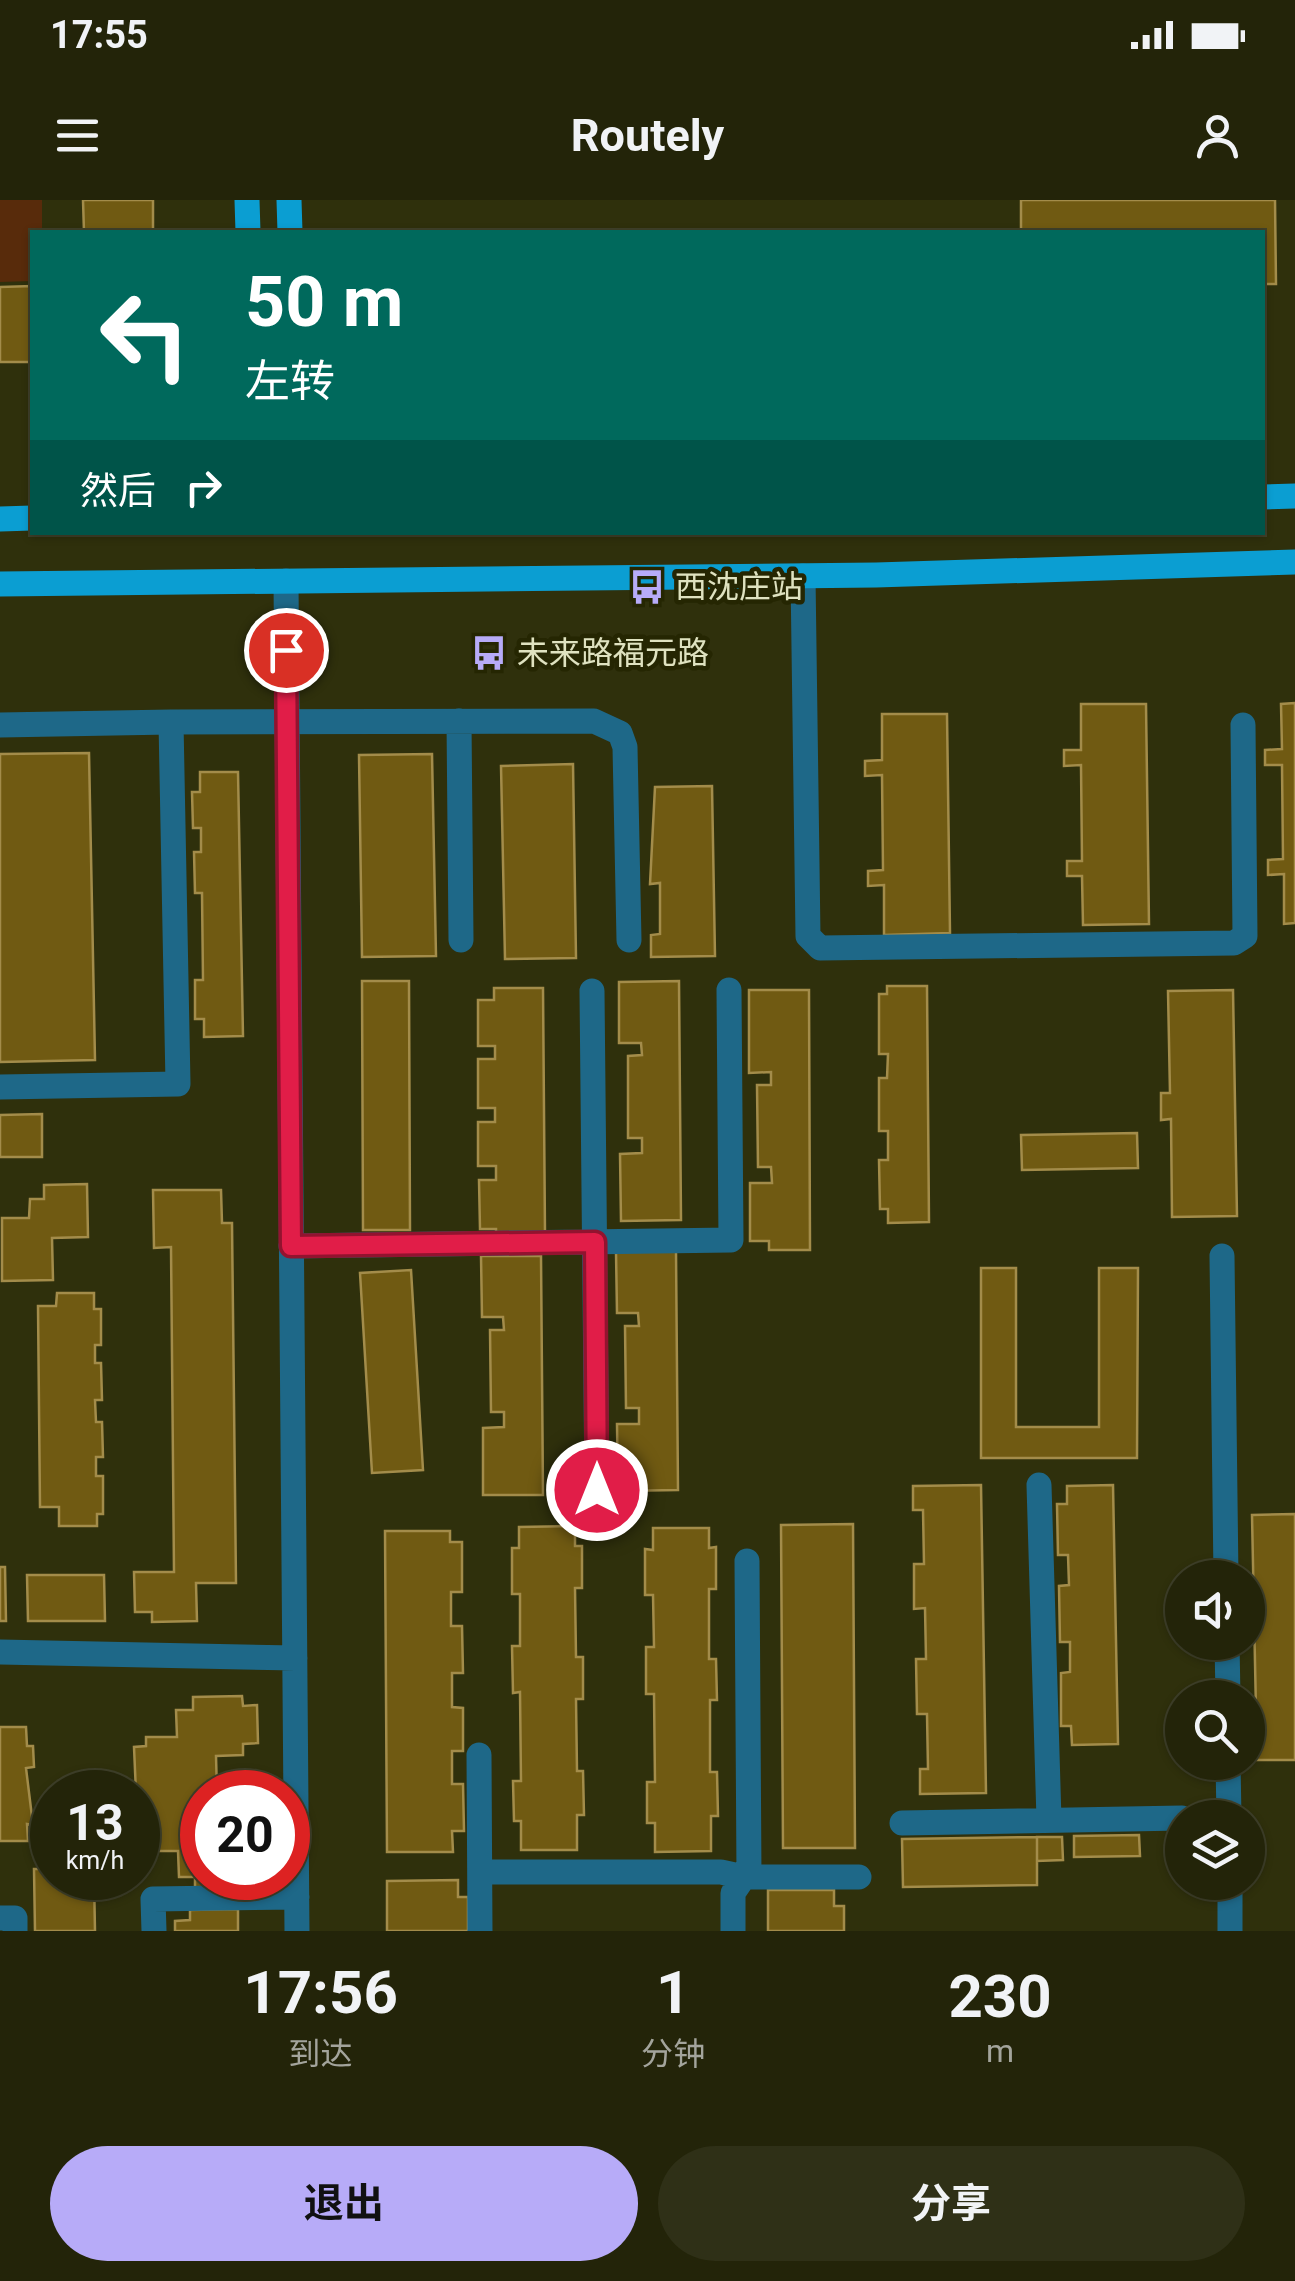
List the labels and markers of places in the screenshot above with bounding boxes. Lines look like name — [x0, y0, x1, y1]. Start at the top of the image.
bus stop icon: 西沈庄站 — [628, 568, 666, 606]
place label: 西沈庄站 — [675, 568, 803, 606]
pin — [244, 608, 329, 693]
bus stop icon: 未来路福元路 — [470, 634, 508, 672]
place label: 未来路福元路 — [517, 634, 709, 672]

